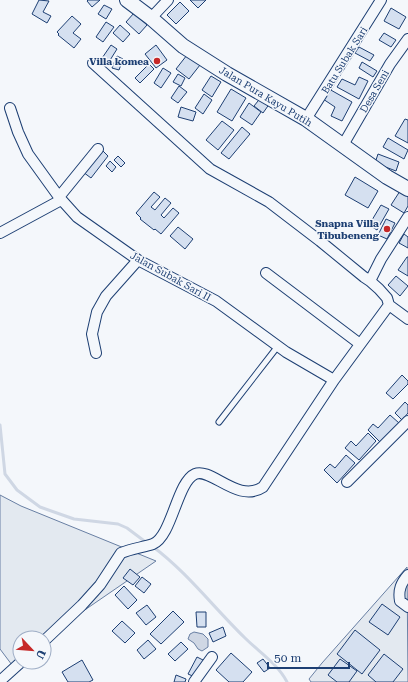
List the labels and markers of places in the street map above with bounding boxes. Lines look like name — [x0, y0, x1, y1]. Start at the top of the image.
place label: Villa komea — [89, 56, 149, 67]
marker: Villa komea — [152, 56, 162, 66]
place label: Snapna Villa Tibubeneng — [315, 218, 380, 241]
marker: Snapna Villa Tibubeneng — [382, 224, 392, 234]

